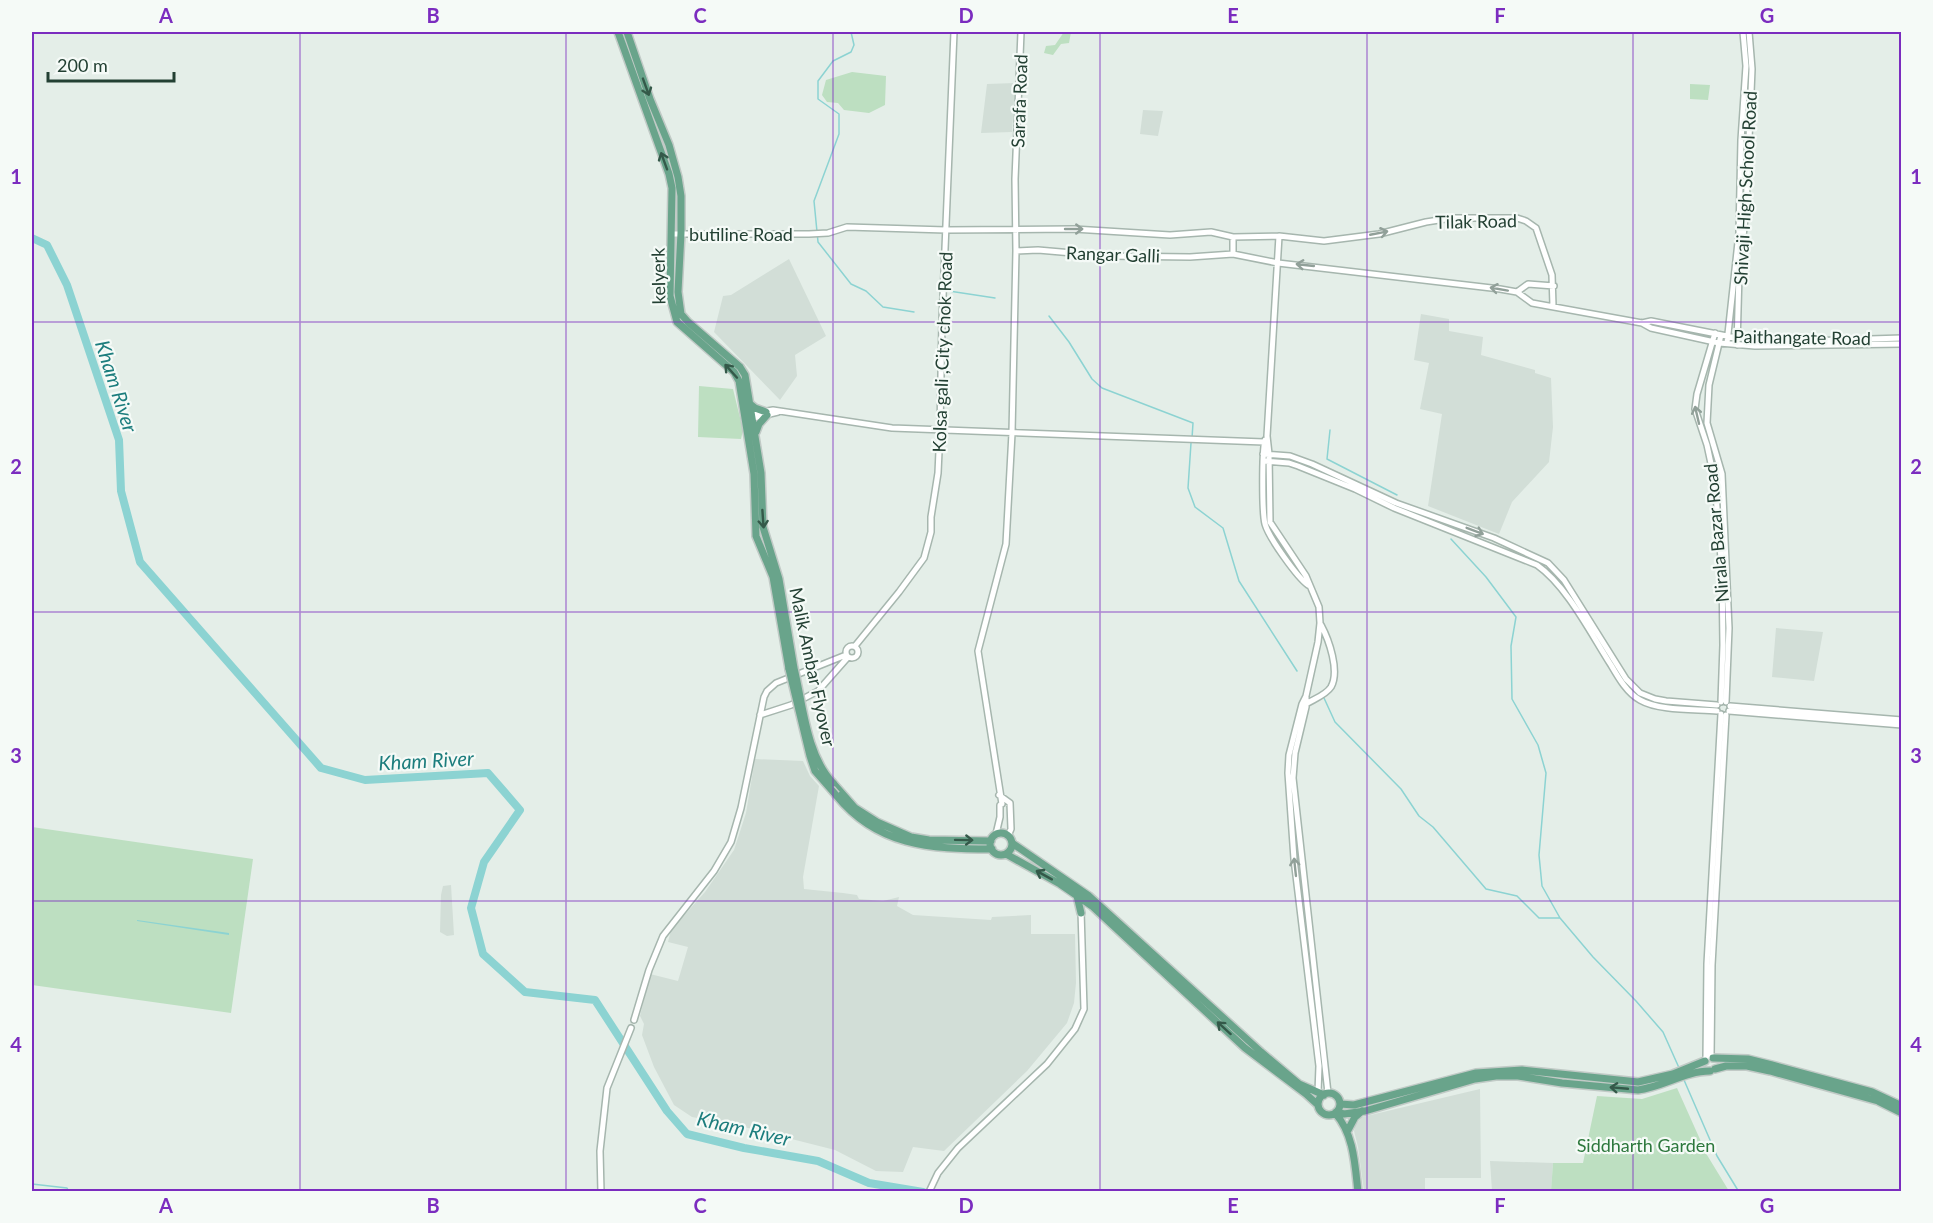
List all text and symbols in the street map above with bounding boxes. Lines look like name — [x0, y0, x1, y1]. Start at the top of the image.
text: A — [158, 3, 173, 27]
text: B — [426, 3, 440, 27]
text: C — [693, 3, 707, 27]
text: D — [958, 3, 974, 27]
text: E — [1227, 3, 1239, 27]
text: F — [1494, 3, 1506, 27]
text: G — [1760, 3, 1774, 27]
scale bar — [48, 45, 174, 83]
text: 200 m — [57, 54, 108, 76]
street label: Sarafa Road — [1006, 54, 1032, 148]
one-way arrow — [641, 77, 652, 96]
street label: Shivaji High School Road — [1729, 90, 1761, 286]
one-way arrow — [658, 152, 669, 171]
text: 1 — [10, 164, 22, 188]
text: 1 — [1910, 164, 1922, 188]
street label: Tilak Road — [1435, 209, 1517, 233]
street label: butiline Road — [689, 223, 793, 245]
one-way arrow — [1064, 223, 1084, 235]
one-way arrow — [1368, 227, 1388, 238]
street label: Rangar Galli — [1066, 241, 1160, 267]
street label: kelyerk — [646, 247, 669, 305]
street label: Kolsa gali ,City chok Road — [928, 251, 956, 453]
one-way arrow — [1296, 259, 1316, 270]
one-way arrow — [1490, 283, 1509, 294]
street label: Paithangate Road — [1733, 325, 1871, 349]
water label: Kham River — [91, 337, 144, 436]
one-way arrow — [724, 364, 738, 380]
one-way arrow — [1691, 406, 1703, 425]
text: 2 — [10, 454, 22, 478]
text: 2 — [1910, 454, 1922, 478]
street label: Nirala Bazar Road — [1699, 463, 1733, 603]
one-way arrow — [758, 509, 769, 529]
one-way arrow — [1465, 526, 1484, 537]
street label: Malik Ambar Flyover — [785, 585, 841, 749]
text: 3 — [10, 743, 22, 767]
text: 3 — [1910, 743, 1922, 767]
water label: Kham River — [378, 745, 475, 774]
one-way arrow — [953, 835, 973, 846]
one-way arrow — [1289, 857, 1300, 877]
one-way arrow — [1036, 869, 1053, 881]
one-way arrow — [1217, 1021, 1232, 1035]
text: 4 — [10, 1032, 22, 1056]
text: 4 — [1910, 1032, 1922, 1056]
one-way arrow — [1609, 1082, 1629, 1093]
water label: Kham River — [695, 1106, 794, 1151]
park label: Siddharth Garden — [1577, 1134, 1715, 1156]
text: A — [158, 1193, 173, 1217]
text: B — [426, 1193, 440, 1217]
text: C — [693, 1193, 707, 1217]
text: D — [958, 1193, 974, 1217]
text: E — [1227, 1193, 1239, 1217]
text: F — [1494, 1193, 1506, 1217]
text: G — [1760, 1193, 1774, 1217]

